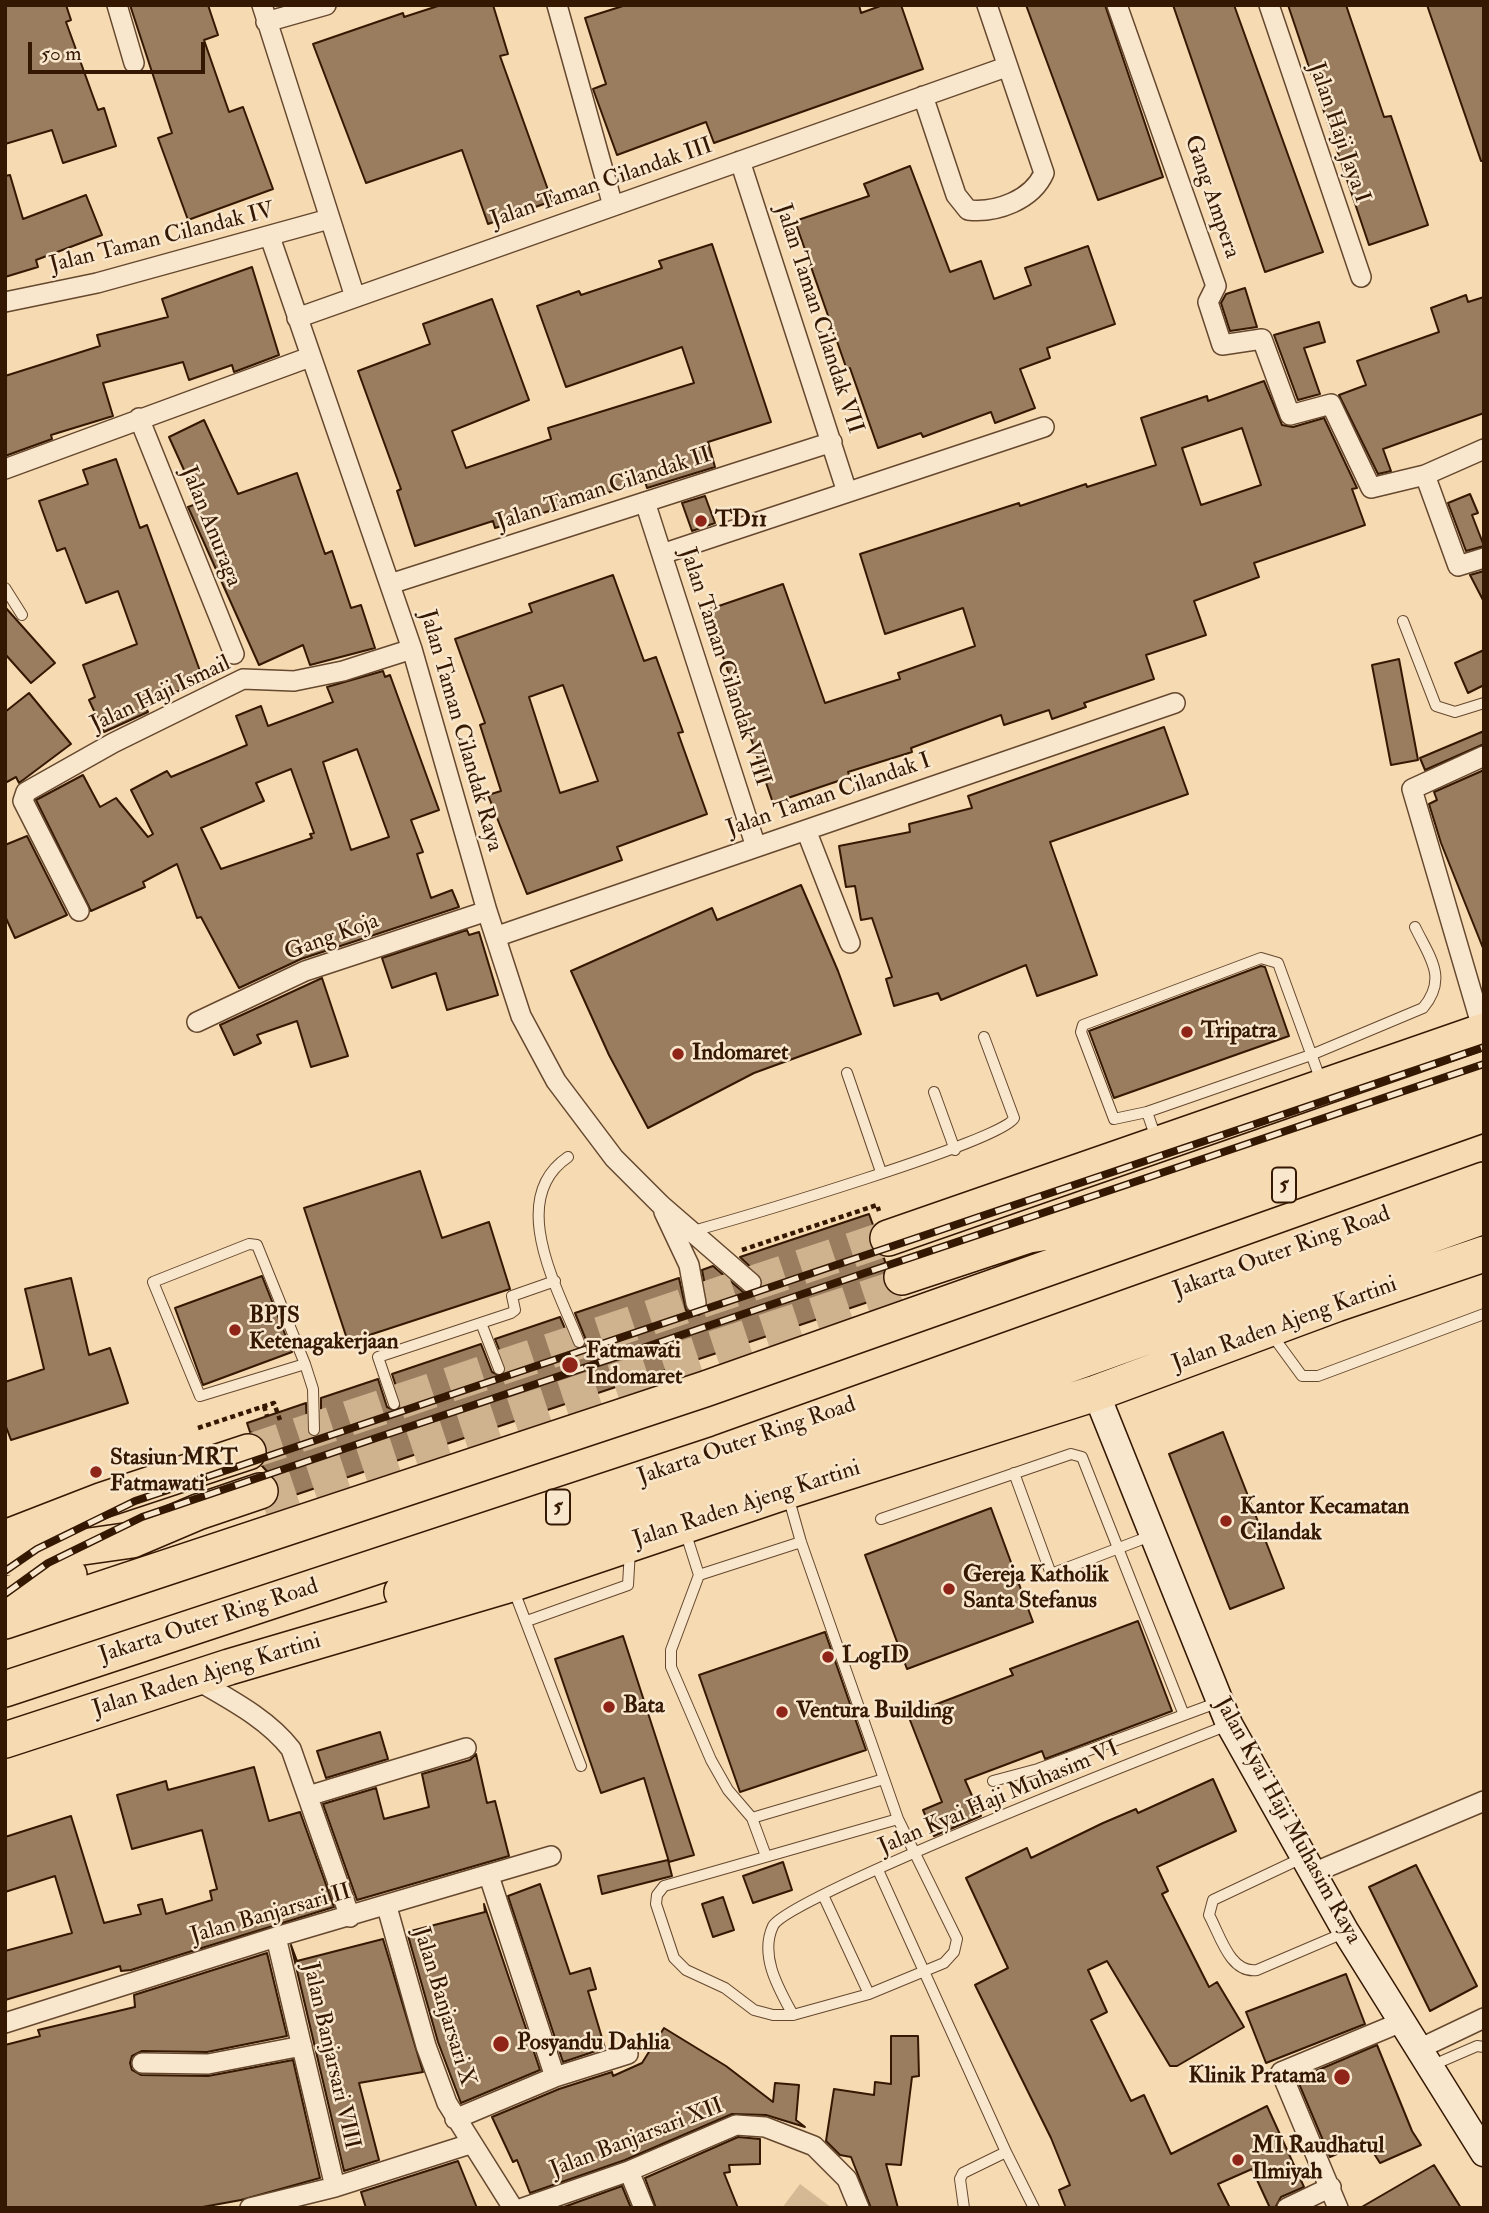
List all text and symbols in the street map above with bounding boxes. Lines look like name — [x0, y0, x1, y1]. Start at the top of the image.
scale bar — [32, 28, 208, 72]
text: 50 m — [41, 40, 82, 67]
street label: Jalan Haji Jaya I — [1301, 59, 1375, 207]
street label: Gang Ampera — [1177, 132, 1245, 262]
street label: Jalan Taman Cilandak III — [487, 133, 717, 235]
street label: Jalan Taman Cilandak IV — [47, 198, 277, 280]
street label: Jalan Taman Cilandak VII — [768, 201, 868, 437]
street label: Jalan Taman Cilandak II — [493, 442, 715, 538]
street label: Jalan Anuraga — [173, 463, 247, 591]
place label: TD11 — [715, 507, 767, 535]
marker: TD11 — [693, 513, 709, 529]
street label: Jalan Taman Cilandak VIII — [672, 544, 776, 790]
street label: Jalan Taman Cilandak Raya — [412, 607, 508, 855]
street label: Jalan Haji Ismail — [87, 650, 235, 740]
street label: Jalan Taman Cilandak I — [723, 748, 935, 844]
street label: Gang Koja — [281, 908, 383, 968]
place label: Tripatra — [1201, 1018, 1277, 1046]
marker: Tripatra — [1179, 1024, 1195, 1040]
place label: Indomaret — [692, 1040, 788, 1068]
marker: Indomaret — [670, 1046, 686, 1062]
road number: 5 — [1272, 1168, 1296, 1202]
street label: Jakarta Outer Ring Road — [1170, 1201, 1394, 1305]
street label: Jalan Raden Ajeng Kartini — [1169, 1271, 1401, 1379]
place label: BPJS Ketenagakerjaan — [249, 1303, 398, 1357]
marker: BPJS Ketenagakerjaan — [227, 1322, 243, 1338]
place label: Fatmawati Indomaret — [586, 1338, 682, 1392]
marker: Fatmawati Indomaret — [560, 1355, 580, 1375]
street label: Jakarta Outer Ring Road — [634, 1392, 860, 1492]
place label: Stasiun MRT Fatmawati — [110, 1445, 238, 1499]
street label: Jalan Raden Ajeng Kartini — [630, 1455, 864, 1555]
marker: Stasiun MRT Fatmawati — [88, 1464, 104, 1480]
road number: 5 — [546, 1490, 570, 1524]
place label: Kantor Kecamatan Cilandak — [1240, 1494, 1409, 1548]
marker: Kantor Kecamatan Cilandak — [1218, 1513, 1234, 1529]
place label: Gereja Katholik Santa Stefanus — [963, 1562, 1109, 1616]
street label: Jakarta Outer Ring Road — [96, 1574, 322, 1670]
marker: Gereja Katholik Santa Stefanus — [941, 1581, 957, 1597]
street label: Jalan Raden Ajeng Kartini — [90, 1628, 324, 1724]
place label: LogID — [842, 1643, 909, 1671]
marker: LogID — [820, 1649, 836, 1665]
place label: Bata — [623, 1693, 664, 1721]
street label: Jalan Kyai Haji Muhasim Raya — [1208, 1693, 1366, 1949]
place label: Ventura Building — [796, 1698, 953, 1726]
marker: Bata — [601, 1699, 617, 1715]
marker: Ventura Building — [774, 1704, 790, 1720]
street label: Jalan Kyai Haji Muhasim VI — [875, 1736, 1123, 1862]
street label: Jalan Banjarsari II — [188, 1879, 354, 1951]
street label: Jalan Banjarsari X — [406, 1924, 480, 2090]
street label: Jalan Banjarsari VIII — [295, 1960, 365, 2152]
place label: Posyandu Dahlia — [517, 2030, 670, 2058]
marker: Posyandu Dahlia — [491, 2034, 511, 2054]
place label: Klinik Pratama — [1189, 2063, 1326, 2091]
marker: Klinik Pratama — [1332, 2067, 1352, 2087]
street label: Jalan Banjarsari XII — [547, 2093, 727, 2185]
place label: MI Raudhatul Ilmiyah — [1252, 2133, 1384, 2187]
marker: MI Raudhatul Ilmiyah — [1230, 2152, 1246, 2168]

